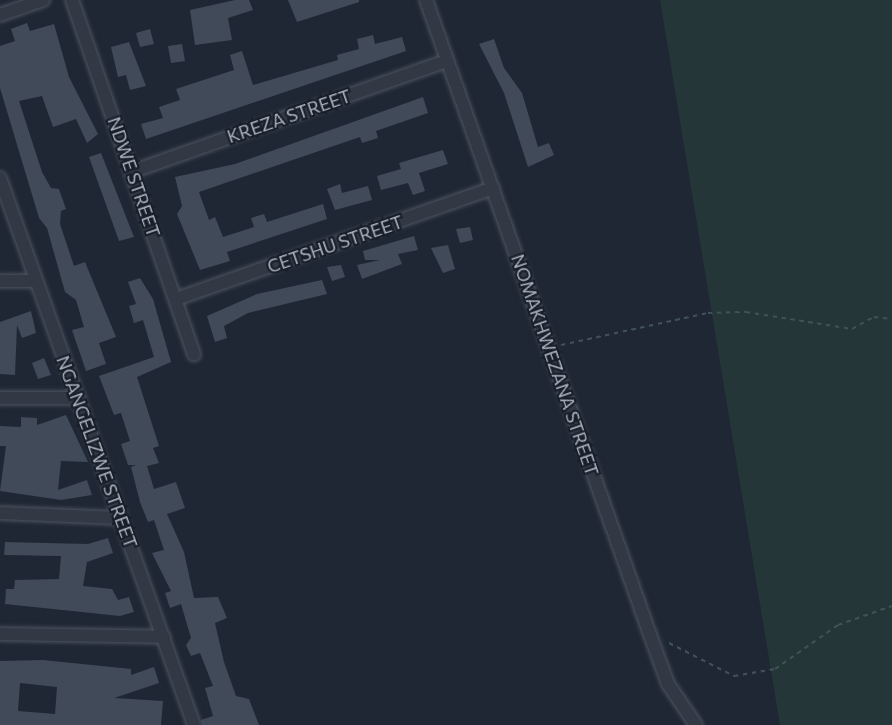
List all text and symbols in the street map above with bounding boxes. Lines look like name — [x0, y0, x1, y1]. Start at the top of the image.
street label: KREZA STREET — [224, 85, 354, 147]
street label: NDWE STREET — [103, 114, 165, 240]
street label: CETSHU STREET — [264, 211, 406, 277]
street label: NOMAKHWEZANA STREET — [507, 251, 603, 479]
street label: NGANGELIZWE STREET — [52, 353, 142, 551]

